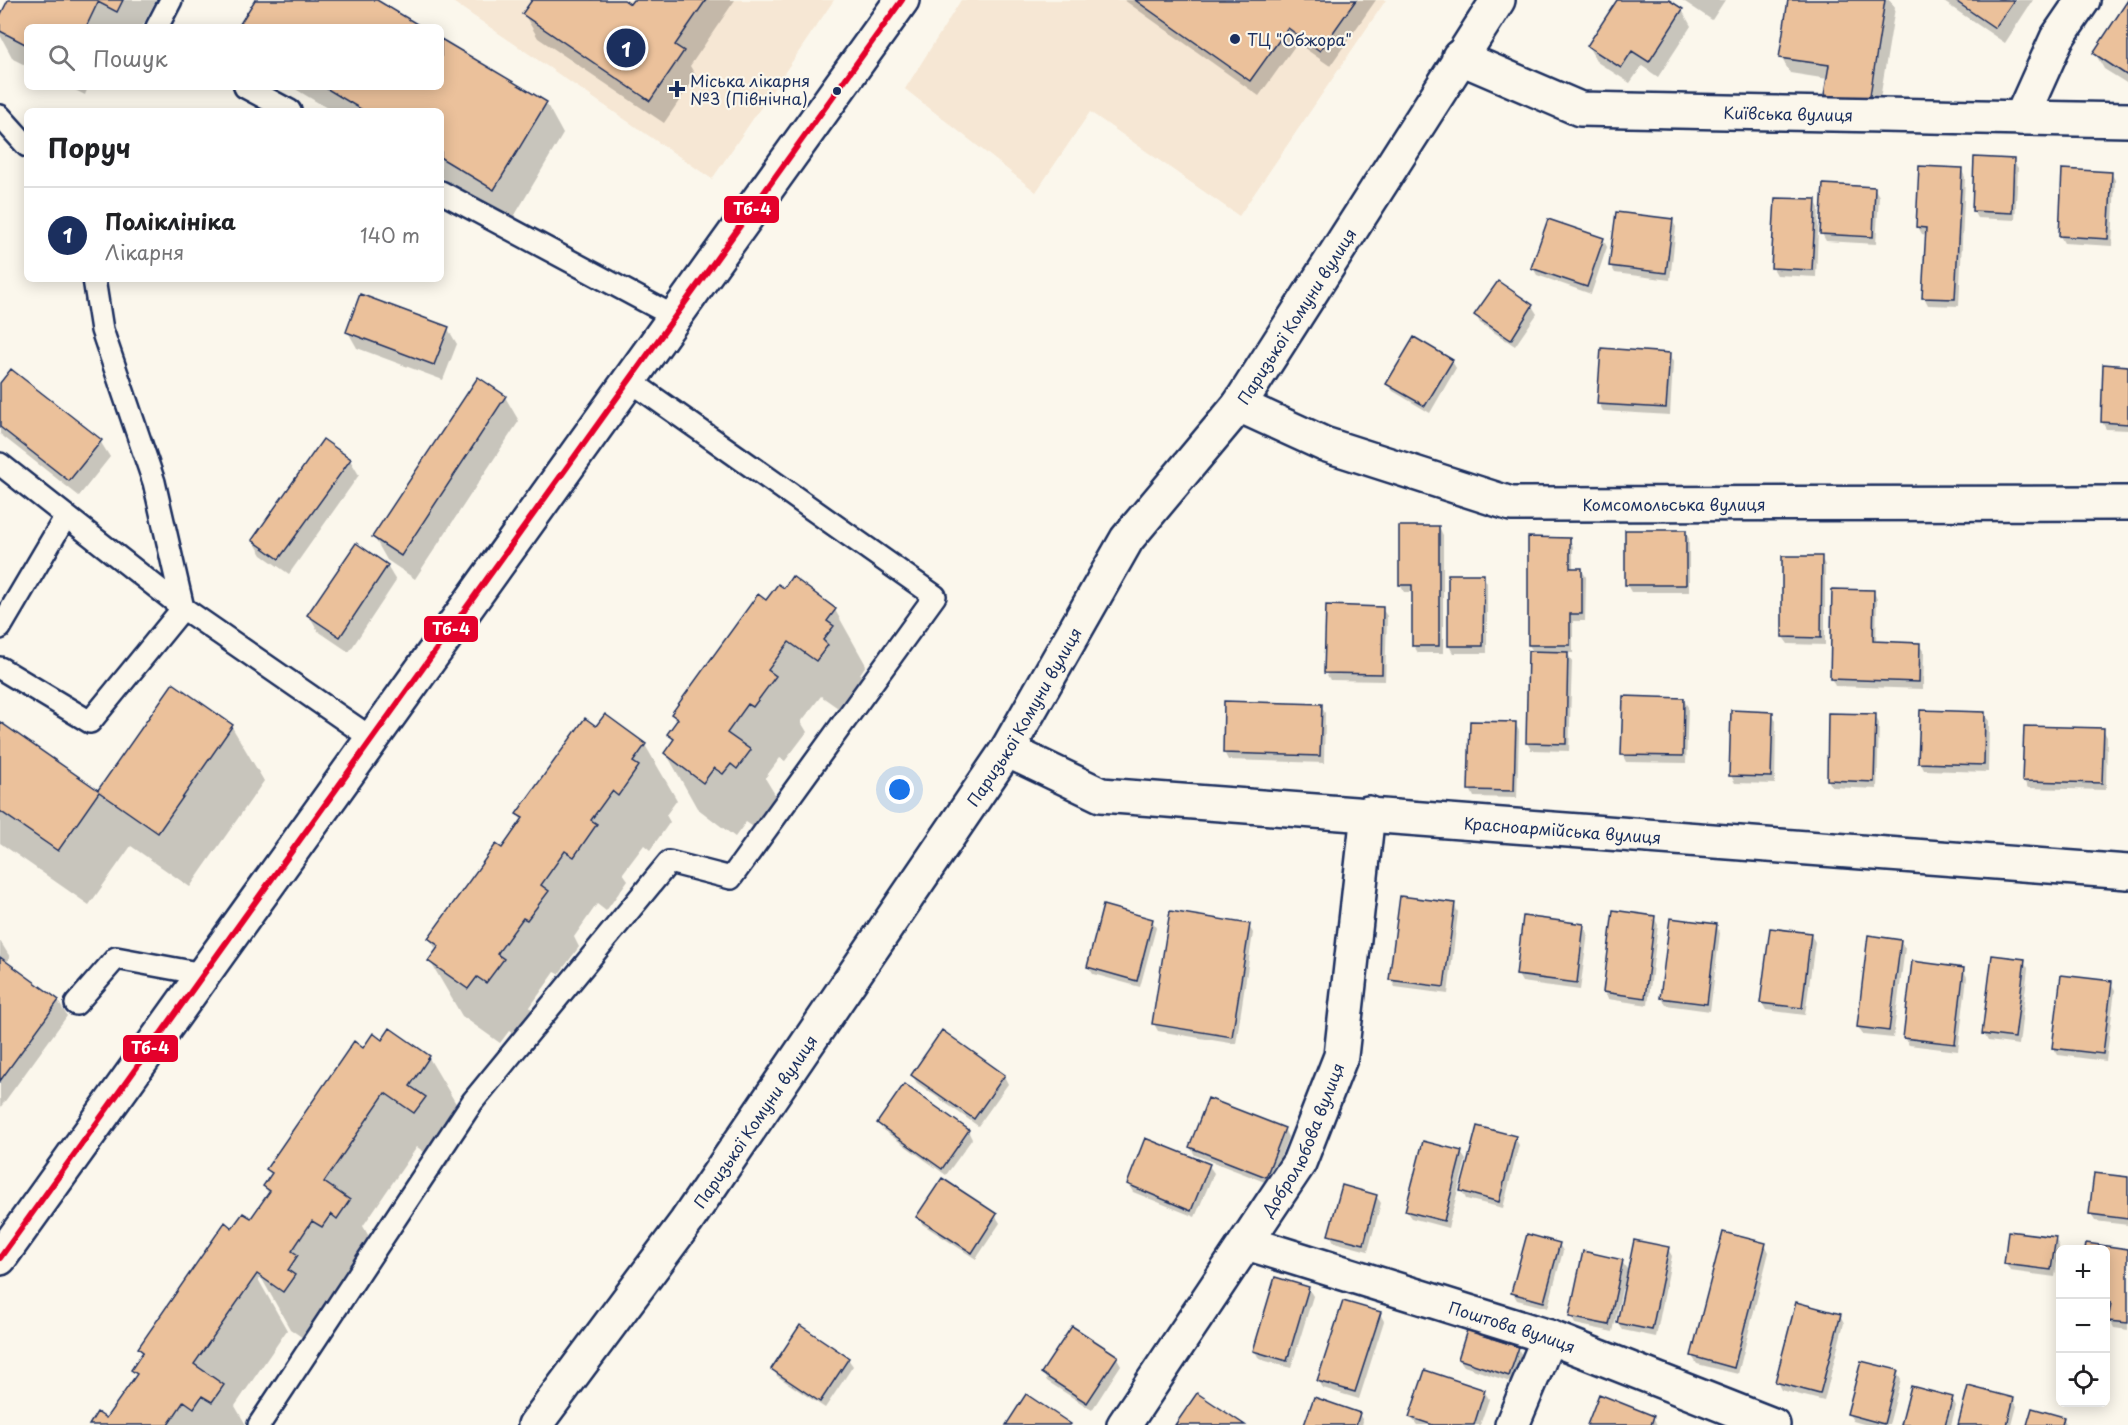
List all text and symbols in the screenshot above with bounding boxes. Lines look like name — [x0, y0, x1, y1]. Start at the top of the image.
search box — [24, 24, 444, 90]
pin: 1 — [606, 26, 646, 70]
place label: ТЦ "Обжора" — [1247, 27, 1352, 51]
marker: ТЦ "Обжора" — [1228, 32, 1242, 46]
icon: search — [45, 41, 78, 74]
text: Пошук — [93, 41, 168, 74]
place label: Міська лікарня №3 (Північна) — [690, 68, 810, 110]
marker: Міська лікарня №3 (Північна) — [668, 80, 686, 98]
unlabelled marker — [831, 85, 843, 97]
street label: Київська вулиця — [1723, 100, 1853, 126]
text: Поруч — [48, 128, 131, 167]
line badge: Тб-4 — [723, 195, 780, 224]
text: Тб-4 — [733, 196, 771, 220]
text: Поліклініка — [105, 204, 236, 237]
text: 1 — [63, 220, 72, 250]
text: 140 m — [360, 220, 420, 250]
street label: Паризької Комуни вулиця — [1231, 223, 1361, 409]
text: Лікарня — [105, 237, 184, 267]
street label: Комсомольська вулиця — [1583, 492, 1766, 516]
line badge: Тб-4 — [423, 615, 479, 643]
text: Тб-4 — [432, 616, 470, 640]
street label: Паризької Комуни вулиця — [960, 623, 1087, 811]
your location — [885, 775, 914, 804]
street label: Красноармійська вулиця — [1463, 810, 1662, 849]
street label: Паризької Комуни вулиця — [687, 1030, 822, 1213]
line badge: Тб-4 — [122, 1034, 179, 1063]
text: Тб-4 — [131, 1035, 169, 1059]
street label: Добролюбова вулиця — [1254, 1059, 1349, 1221]
map controls — [2056, 1245, 2110, 1407]
button: + — [2056, 1245, 2110, 1299]
street label: Поштова вулиця — [1446, 1295, 1579, 1358]
button: − — [2056, 1299, 2110, 1353]
button: locate — [2056, 1353, 2110, 1407]

